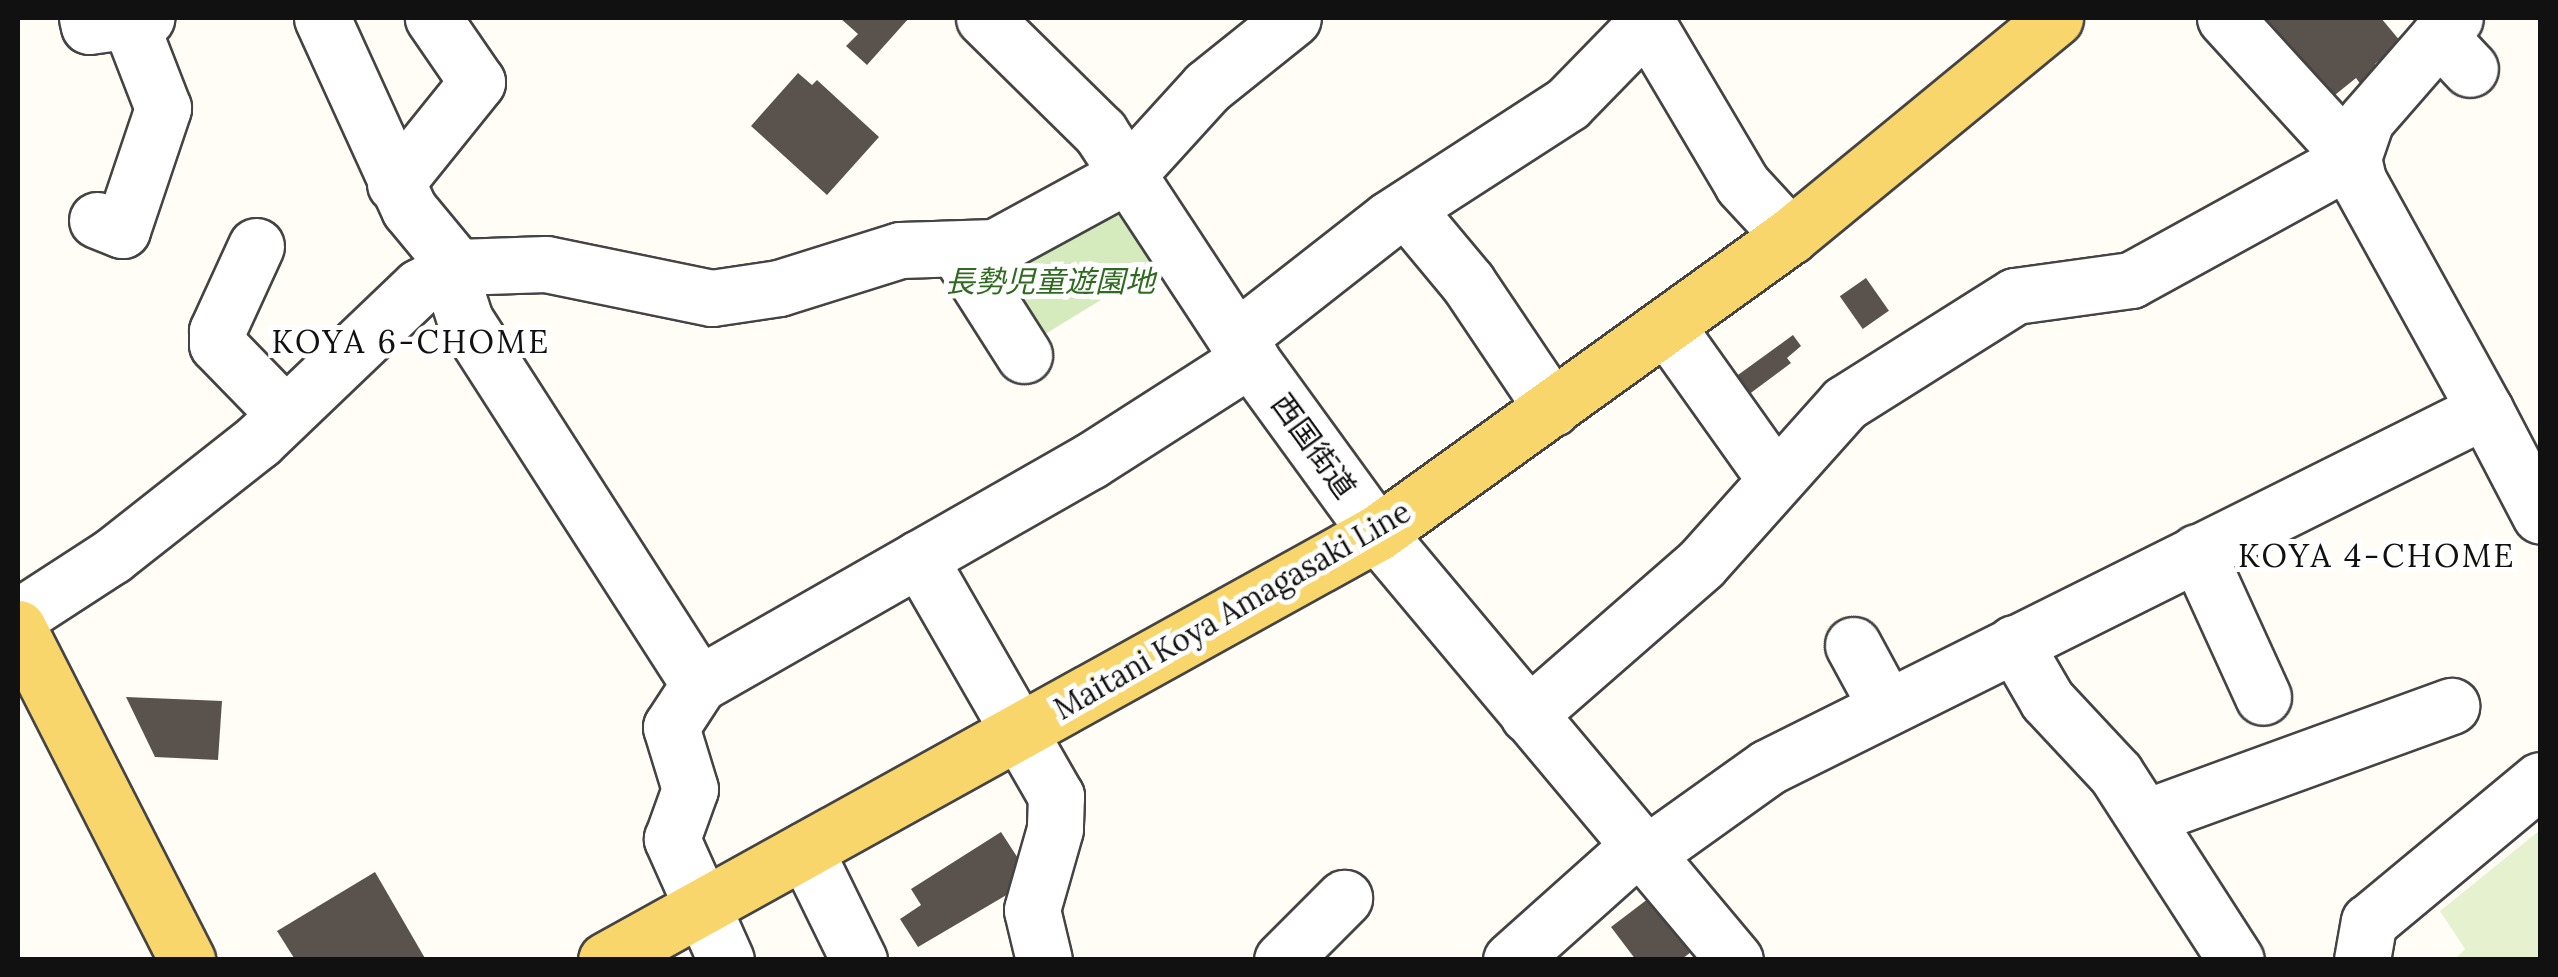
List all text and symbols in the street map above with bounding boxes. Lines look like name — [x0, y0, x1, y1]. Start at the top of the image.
park label: 長勢児童遊園地 — [945, 263, 1155, 299]
district label: KOYA 6-CHOME — [271, 323, 551, 361]
street label: 西国街道 — [1264, 387, 1364, 505]
street label: Maitani Koya Amagasaki Line — [1048, 493, 1416, 727]
district label: KOYA 4-CHOME — [2238, 537, 2516, 575]

